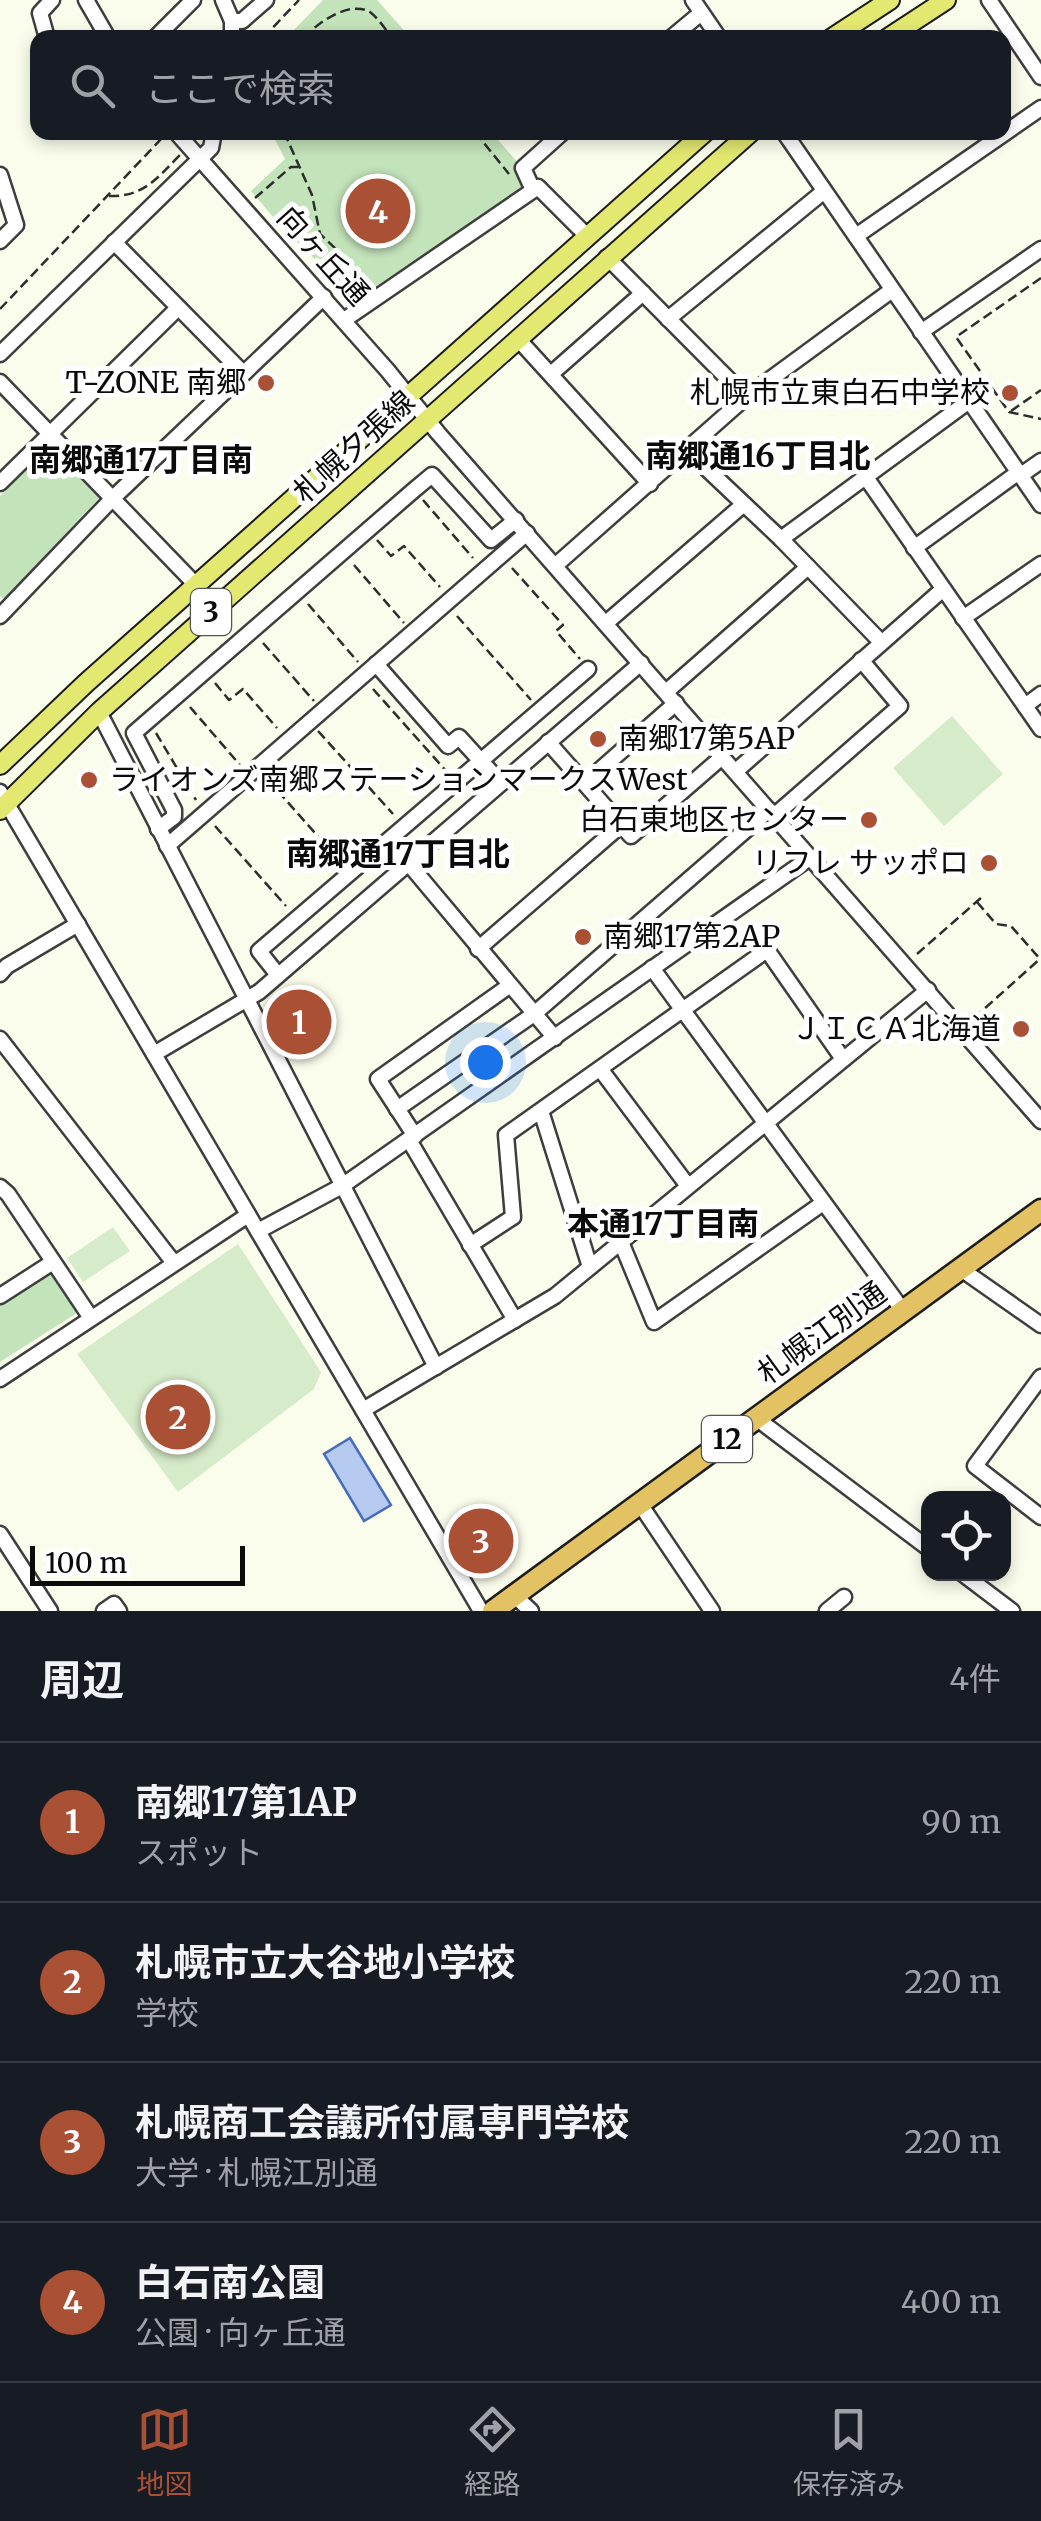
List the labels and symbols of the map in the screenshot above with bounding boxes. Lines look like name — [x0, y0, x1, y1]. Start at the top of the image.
pin: 4 — [346, 174, 410, 248]
street label: 向ヶ丘通 — [269, 198, 378, 313]
place label: T-ZONE 南郷 — [65, 363, 246, 401]
marker: T-ZONE 南郷 — [255, 372, 277, 394]
place label: 札幌市立東白石中学校 — [690, 373, 990, 411]
street label: 札幌夕張線 — [285, 382, 422, 511]
marker: 札幌市立東白石中学校 — [999, 382, 1021, 404]
district label: 南郷通16丁目北 — [645, 436, 871, 476]
district label: 南郷通17丁目南 — [29, 440, 253, 480]
road number: 3 — [191, 589, 231, 635]
place label: 南郷17第5AP — [618, 719, 795, 757]
marker: 南郷17第5AP — [587, 728, 609, 750]
place label: ライオンズ南郷ステーションマークスWest — [109, 760, 688, 798]
marker: ライオンズ南郷ステーションマークスWest — [78, 769, 100, 791]
place label: 白石東地区センター — [579, 800, 849, 838]
marker: 白石東地区センター — [858, 809, 880, 831]
district label: 南郷通17丁目北 — [286, 834, 510, 874]
place label: リフレ サッポロ — [752, 843, 969, 881]
marker: リフレ サッポロ — [978, 852, 1000, 874]
place label: 南郷17第2AP — [603, 917, 780, 955]
marker: 南郷17第2AP — [572, 926, 594, 948]
pin: 1 — [266, 984, 332, 1060]
place label: ＪＩＣＡ北海道 — [791, 1009, 1001, 1047]
marker: ＪＩＣＡ北海道 — [1010, 1018, 1032, 1040]
your location — [460, 1037, 511, 1088]
district label: 本通17丁目南 — [567, 1204, 759, 1244]
street label: 札幌江別通 — [750, 1273, 893, 1392]
pin: 2 — [146, 1380, 210, 1454]
road number: 12 — [702, 1416, 752, 1462]
pin: 3 — [448, 1504, 514, 1578]
scale bar — [30, 1541, 245, 1586]

